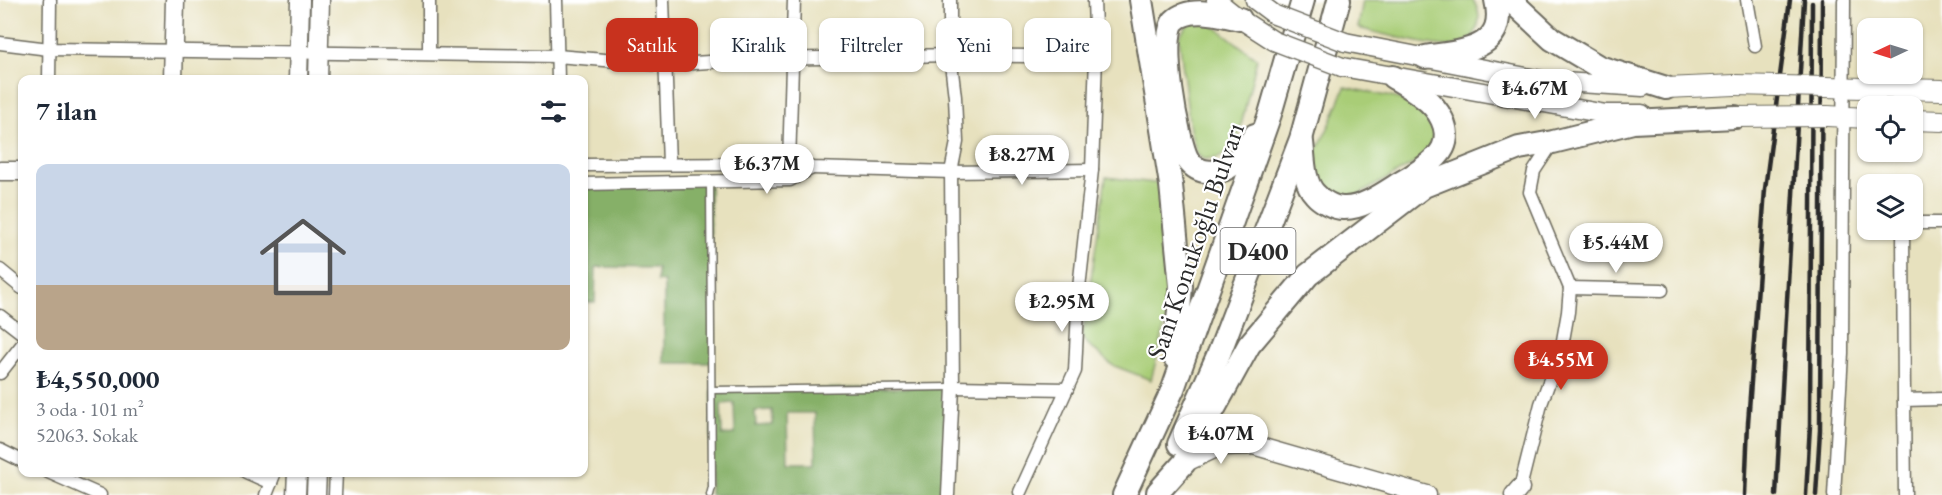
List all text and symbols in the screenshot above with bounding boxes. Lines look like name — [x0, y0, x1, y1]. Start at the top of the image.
chip: Satılık — [606, 18, 698, 72]
chip: Kiralık — [710, 18, 807, 72]
chip: Filtreler — [819, 18, 924, 72]
chip: Yeni — [936, 18, 1012, 72]
chip: Daire — [1024, 18, 1111, 72]
north arrow — [1857, 18, 1923, 84]
map controls — [1857, 18, 1923, 240]
pin: ₺4.67M — [1486, 69, 1584, 120]
text: ₺4.67M — [1502, 75, 1568, 101]
text: 7 ilan — [36, 94, 97, 128]
icon: filters — [537, 95, 570, 128]
button: locate — [1857, 96, 1923, 162]
street label: Sani Konukoğlu Bulvarı — [1138, 118, 1252, 364]
pin: ₺8.27M — [973, 135, 1071, 186]
text: ₺8.27M — [989, 141, 1055, 167]
pin: ₺6.37M — [718, 144, 816, 195]
text: ₺6.37M — [734, 150, 800, 176]
button: layers — [1857, 174, 1923, 240]
icon: home — [249, 203, 357, 311]
pin: ₺5.44M — [1567, 223, 1665, 274]
road number: D400 — [1220, 228, 1296, 274]
text: ₺5.44M — [1583, 229, 1649, 255]
pin: ₺2.95M — [1013, 282, 1111, 333]
text: ₺2.95M — [1029, 288, 1095, 314]
pin: ₺4.55M — [1512, 340, 1610, 391]
text: ₺4.55M — [1528, 346, 1594, 372]
text: ₺4,550,000 — [36, 362, 159, 396]
text: 3 oda · 101 m² — [36, 396, 144, 422]
pin: ₺4.07M — [1172, 414, 1270, 465]
text: ₺4.07M — [1188, 420, 1254, 446]
text: 52063. Sokak — [36, 422, 138, 448]

